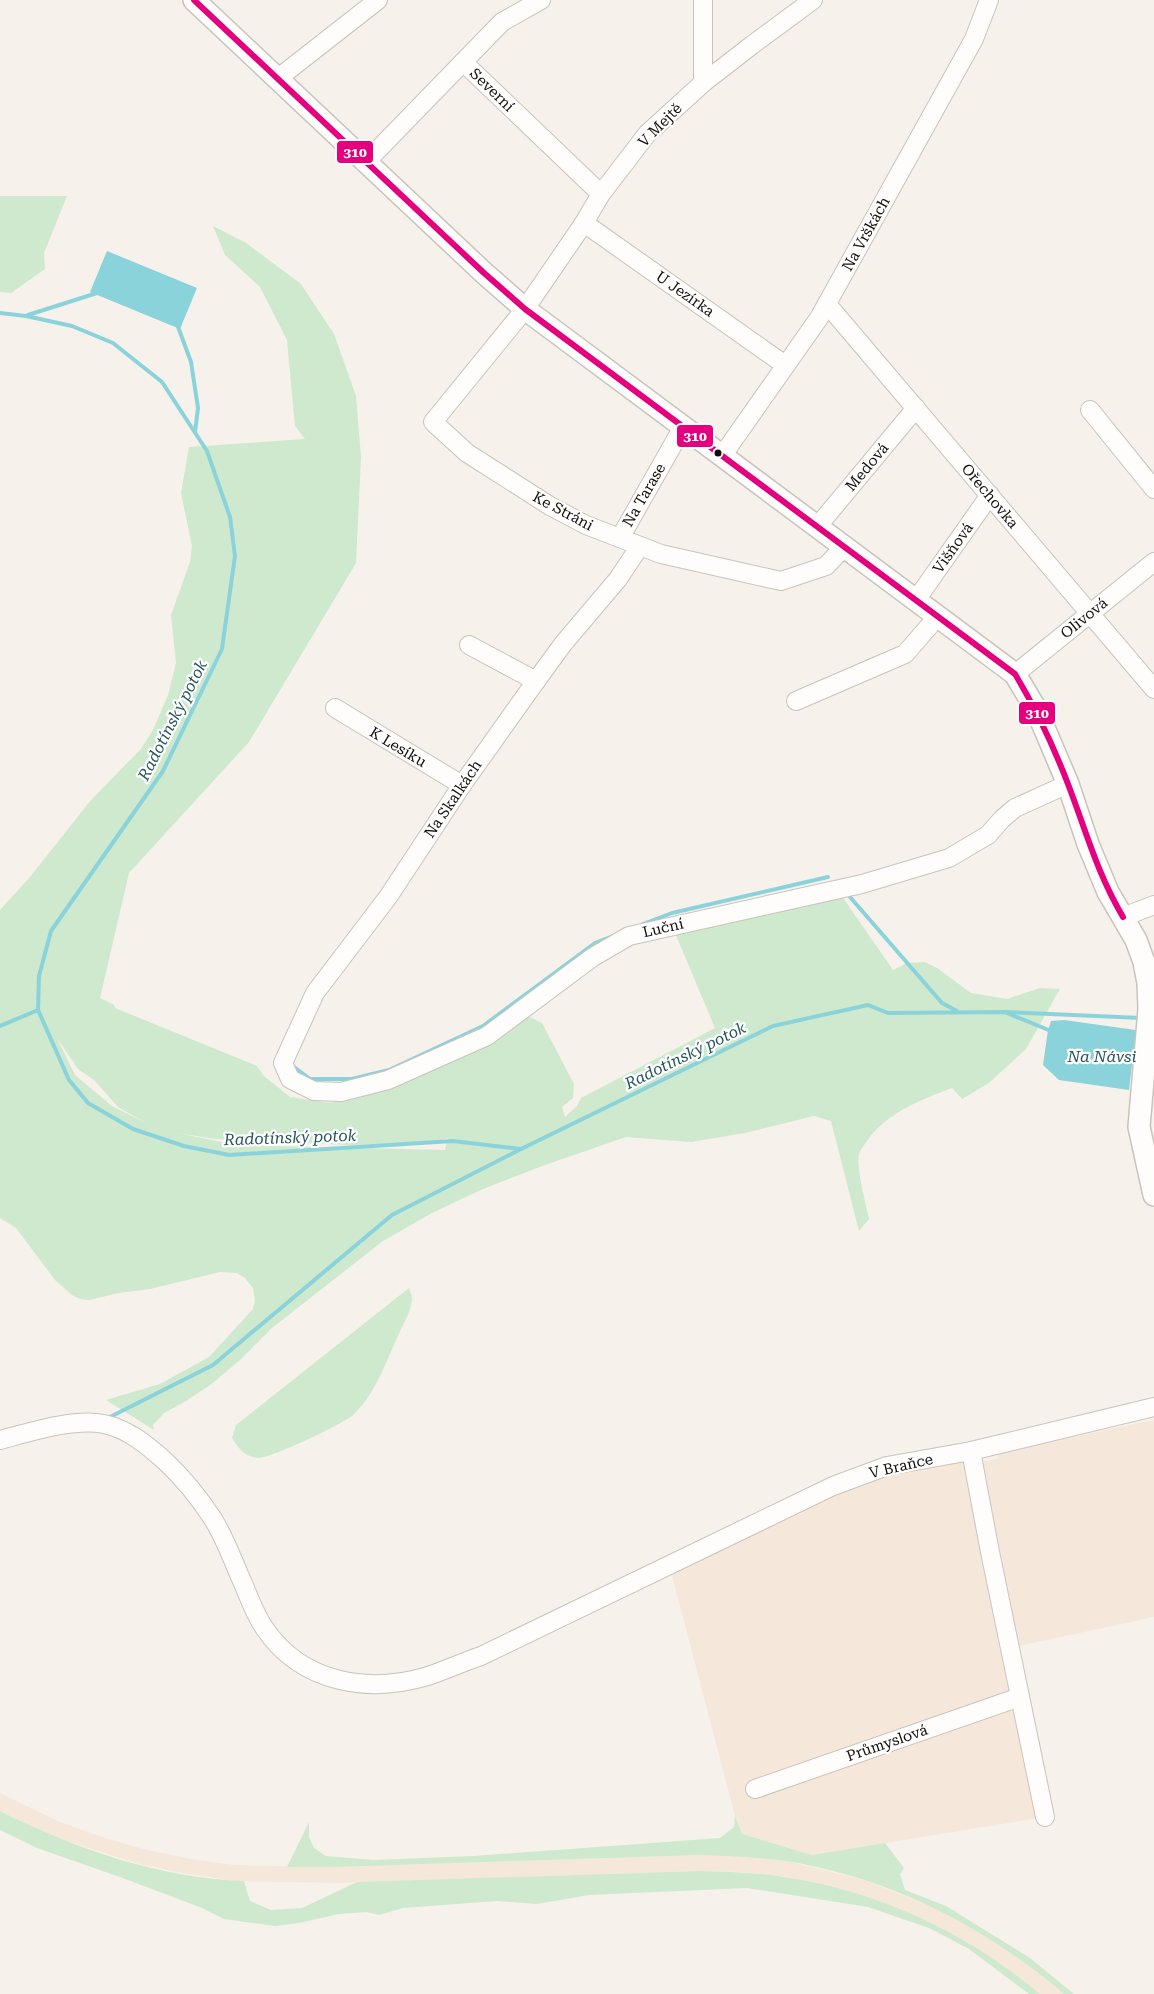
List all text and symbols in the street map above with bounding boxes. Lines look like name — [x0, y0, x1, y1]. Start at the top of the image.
street label: Severní — [466, 64, 518, 116]
street label: V Mejtě — [634, 99, 686, 151]
line badge: 310 — [336, 140, 374, 164]
text: 310 — [343, 144, 367, 160]
street label: Na Vrškách — [838, 193, 894, 274]
street label: U Jezírka — [652, 267, 718, 321]
line badge: 310 — [676, 424, 714, 448]
text: 310 — [683, 428, 707, 444]
street label: Medová — [842, 439, 892, 495]
unlabelled marker — [713, 448, 723, 458]
street label: Na Tarase — [619, 460, 669, 530]
street label: Ořechovka — [958, 460, 1022, 532]
street label: Ke Stráni — [530, 488, 597, 535]
street label: Višňová — [929, 519, 977, 577]
street label: Olivová — [1057, 594, 1111, 642]
water label: Radotínský potok — [133, 657, 211, 784]
line badge: 310 — [1018, 701, 1056, 725]
text: 310 — [1025, 705, 1049, 721]
street label: K Lesíku — [366, 723, 430, 771]
street label: Na Skalkách — [420, 756, 486, 841]
street label: Luční — [641, 915, 685, 941]
water label: Radotínský potok — [621, 1018, 749, 1093]
water label: Na Návsi — [1066, 1047, 1137, 1066]
water label: Radotínský potok — [223, 1126, 357, 1149]
street label: V Braňce — [867, 1450, 935, 1482]
street label: Průmyslová — [844, 1721, 930, 1765]

